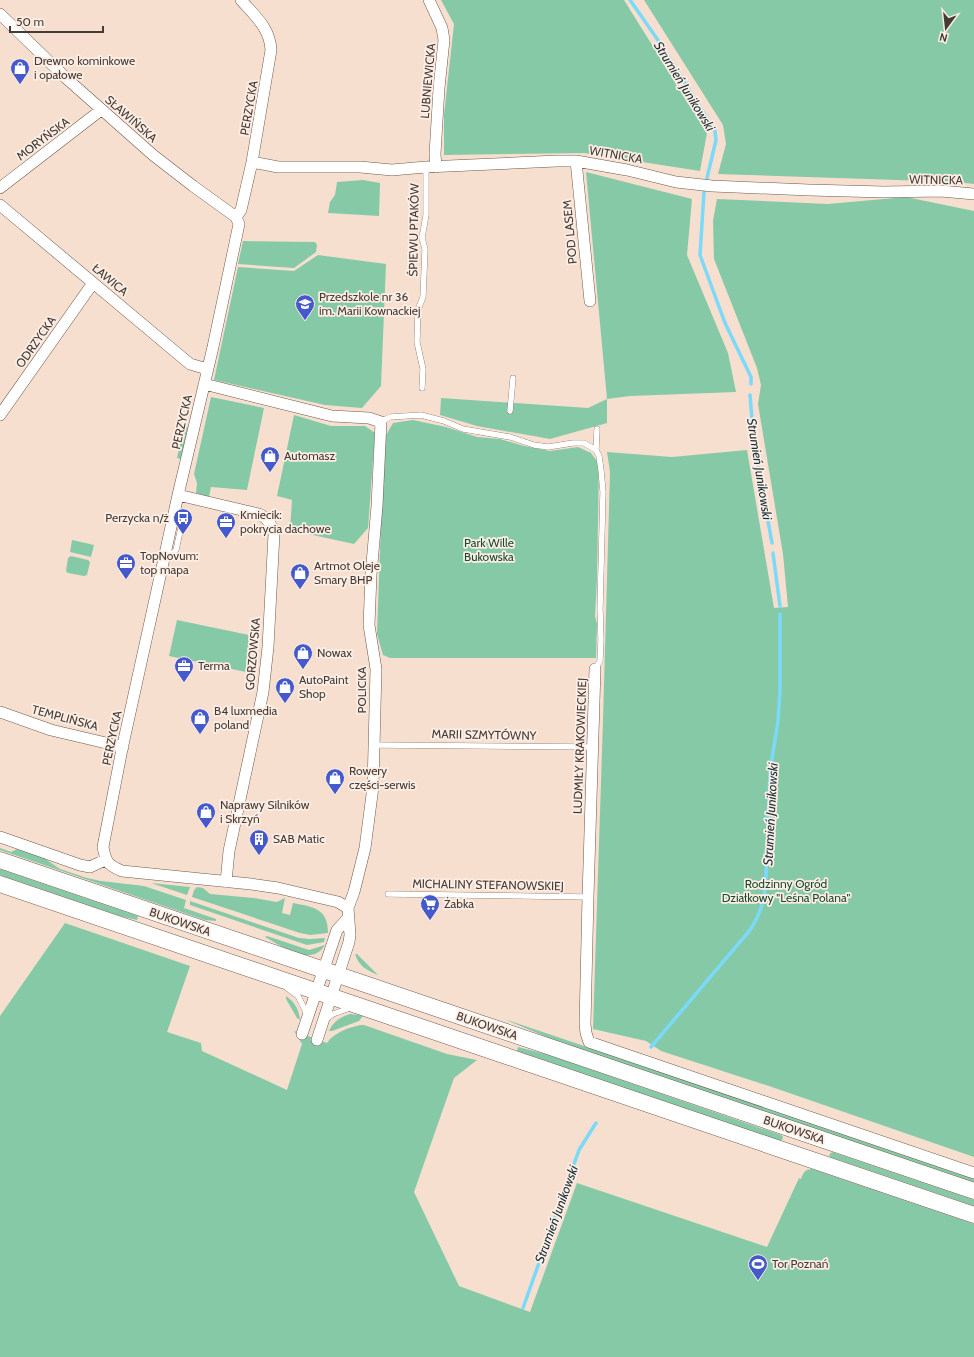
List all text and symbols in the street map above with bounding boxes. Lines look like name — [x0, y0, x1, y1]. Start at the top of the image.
scale bar — [10, 8, 103, 34]
north arrow — [926, 8, 966, 48]
text: 50 m — [16, 14, 44, 29]
text: N — [938, 30, 949, 45]
water label: Strumień Junikowski — [651, 38, 719, 134]
street label: LUBNIEWICKA — [417, 42, 438, 119]
place label: Drewno kominkowe i opałowe — [34, 53, 135, 82]
shop icon: Drewno kominkowe i opałowe — [9, 57, 31, 85]
street label: PERZYCKA — [236, 79, 261, 136]
street label: SŁAWIŃSKA — [102, 92, 161, 146]
street label: MORYŃSKA — [13, 113, 73, 163]
street label: WITNICKA — [588, 142, 645, 167]
street label: WITNICKA — [909, 172, 964, 187]
street label: ŚPIEWU PTAKÓW — [405, 183, 422, 277]
street label: POD LASEM — [559, 199, 580, 265]
street label: ŁAWICA — [89, 260, 132, 299]
place label: Przedszkole nr 36 im. Marii Kownackiej — [319, 289, 420, 318]
school or university icon: Przedszkole nr 36 im. Marii Kownackiej — [294, 293, 316, 321]
street label: ODRZYCKA — [12, 312, 59, 371]
street label: PERZYCKA — [168, 393, 195, 451]
water label: Strumień Junikowski — [744, 417, 776, 521]
shop icon: Automasz — [259, 445, 281, 473]
place label: Automasz — [284, 448, 335, 463]
bus stop icon: Perzycka n/ż — [172, 507, 194, 535]
place label: Kmiecik: pokrycia dachowe — [240, 507, 331, 536]
place label: Perzycka n/ż — [105, 510, 169, 525]
office icon: Kmiecik: pokrycia dachowe — [215, 511, 237, 539]
park label: Park Wille Bukowska — [464, 535, 514, 564]
place label: TopNovum: top mapa — [140, 548, 199, 577]
office icon: TopNovum: top mapa — [115, 552, 137, 580]
place label: Artmot Oleje Smary BHP — [314, 558, 380, 587]
shop icon: Artmot Oleje Smary BHP — [289, 562, 311, 590]
street label: GORZOWSKA — [242, 617, 263, 691]
shop icon: Nowax — [292, 642, 314, 670]
place label: Nowax — [317, 645, 352, 660]
office icon: Terma — [173, 655, 195, 683]
place label: Terma — [198, 658, 230, 673]
street label: POLICKA — [354, 666, 369, 713]
place label: AutoPaint Shop — [299, 672, 349, 701]
shop icon: AutoPaint Shop — [274, 676, 296, 704]
street label: LUDMIŁY KRAKOWIECKIEJ — [570, 678, 589, 814]
street label: TEMPLIŃSKA — [30, 701, 101, 734]
place label: B4 luxmedia poland — [214, 703, 277, 732]
shop icon: B4 luxmedia poland — [189, 707, 211, 735]
street label: PERZYCKA — [98, 709, 125, 767]
street label: MARII SZMYTÓWNY — [431, 726, 537, 743]
water label: Strumień Junikowski — [759, 762, 781, 866]
place label: Rowery części-serwis — [349, 763, 415, 792]
shop icon: Rowery części-serwis — [324, 767, 346, 795]
place label: Naprawy Silników i Skrzyń — [220, 797, 310, 826]
shop icon: Naprawy Silników i Skrzyń — [195, 801, 217, 829]
building icon: SAB Matic — [248, 828, 270, 856]
place label: SAB Matic — [273, 831, 325, 846]
street label: MICHALINY STEFANOWSKIEJ — [412, 876, 564, 893]
park label: Rodzinny Ogród Działkowy "Leśna Polana" — [722, 876, 850, 905]
supermarket icon: Żabka — [419, 893, 441, 921]
place label: Żabka — [444, 896, 474, 911]
street label: BUKOWSKA — [147, 904, 213, 939]
street label: BUKOWSKA — [454, 1008, 520, 1043]
street label: BUKOWSKA — [761, 1112, 827, 1147]
water label: Strumień Junikowski — [531, 1163, 581, 1265]
sports icon: Tor Poznań — [747, 1253, 769, 1281]
place label: Tor Poznań — [772, 1256, 829, 1271]

